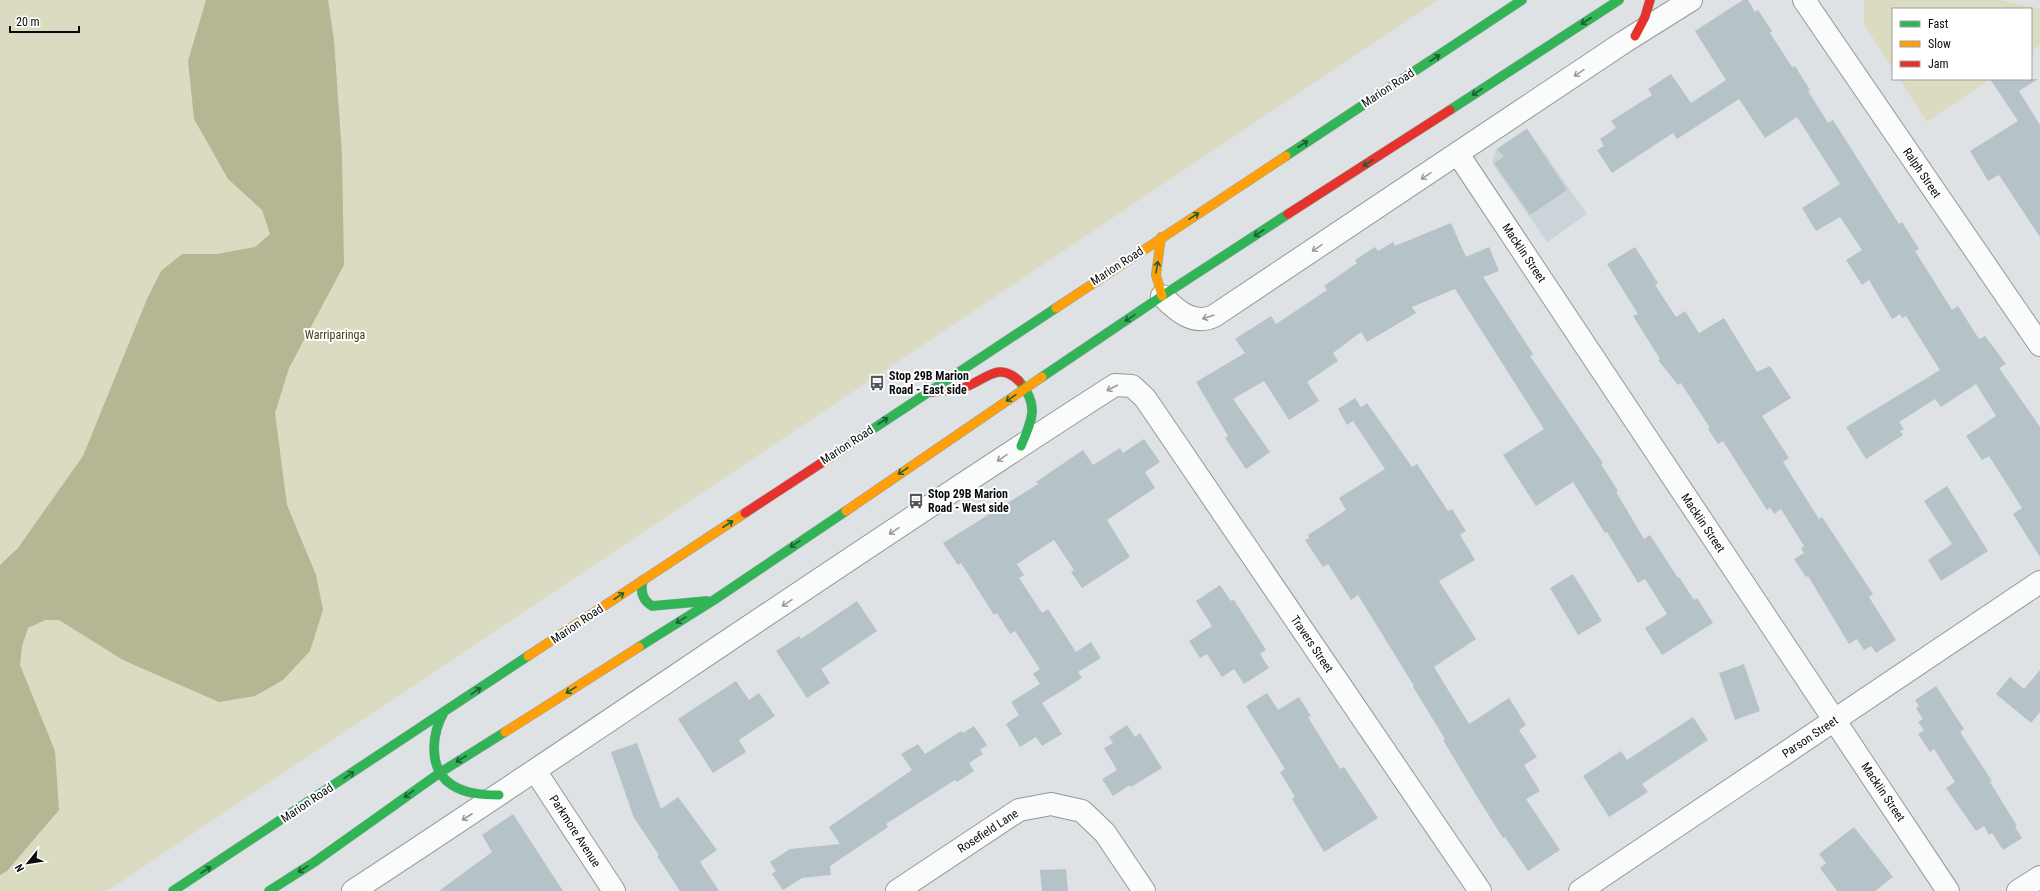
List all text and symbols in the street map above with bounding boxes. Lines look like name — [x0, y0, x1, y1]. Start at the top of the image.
scale bar — [10, 8, 79, 34]
legend — [1892, 8, 2032, 80]
text: 20 m — [16, 15, 40, 29]
one-way arrow — [1581, 17, 1592, 25]
text: Fast — [1928, 17, 1949, 31]
text: Slow — [1928, 37, 1951, 51]
one-way arrow — [1429, 53, 1440, 62]
text: Jam — [1928, 57, 1949, 71]
street label: Marion Road — [1359, 66, 1417, 110]
one-way arrow — [1573, 69, 1585, 77]
one-way arrow — [1472, 88, 1483, 96]
one-way arrow — [1297, 140, 1308, 148]
street label: Ralph Street — [1900, 145, 1944, 201]
one-way arrow — [1362, 159, 1374, 167]
one-way arrow — [1420, 172, 1431, 180]
one-way arrow — [1188, 212, 1199, 220]
street label: Macklin Street — [1499, 221, 1549, 285]
one-way arrow — [1253, 230, 1265, 238]
street label: Marion Road — [1088, 244, 1146, 288]
one-way arrow — [1311, 244, 1323, 252]
one-way arrow — [1153, 261, 1161, 274]
one-way arrow — [1125, 314, 1136, 322]
one-way arrow — [1202, 314, 1214, 322]
park label: Warriparinga — [305, 328, 365, 342]
place label: Stop 29B Marion Road - East side — [889, 369, 969, 397]
bus stop icon: Stop 29B Marion Road - East side — [868, 374, 886, 392]
one-way arrow — [1106, 385, 1118, 392]
one-way arrow — [1005, 394, 1016, 403]
one-way arrow — [877, 417, 888, 425]
street label: Marion Road — [818, 423, 876, 467]
one-way arrow — [997, 454, 1008, 462]
one-way arrow — [897, 468, 909, 476]
place label: Stop 29B Marion Road - West side — [928, 487, 1009, 515]
street label: Macklin Street — [1678, 491, 1728, 555]
bus stop icon: Stop 29B Marion Road - West side — [907, 492, 925, 510]
one-way arrow — [722, 520, 733, 528]
one-way arrow — [889, 527, 900, 535]
one-way arrow — [790, 540, 801, 549]
one-way arrow — [614, 591, 625, 600]
one-way arrow — [781, 599, 792, 607]
street label: Marion Road — [548, 601, 606, 647]
street label: Travers Street — [1288, 613, 1336, 675]
one-way arrow — [675, 617, 687, 625]
one-way arrow — [565, 686, 577, 694]
one-way arrow — [470, 687, 481, 695]
street label: Parson Street — [1779, 713, 1841, 761]
one-way arrow — [456, 755, 467, 763]
street label: Macklin Street — [1858, 760, 1908, 824]
one-way arrow — [344, 771, 355, 779]
street label: Marion Road — [278, 780, 336, 826]
one-way arrow — [404, 790, 415, 798]
street label: Parkmore Avenue — [547, 792, 604, 870]
street label: Rosefield Lane — [955, 806, 1021, 856]
one-way arrow — [461, 813, 472, 821]
north arrow — [8, 843, 48, 883]
text: N — [12, 861, 27, 874]
one-way arrow — [200, 866, 211, 874]
one-way arrow — [297, 866, 309, 874]

